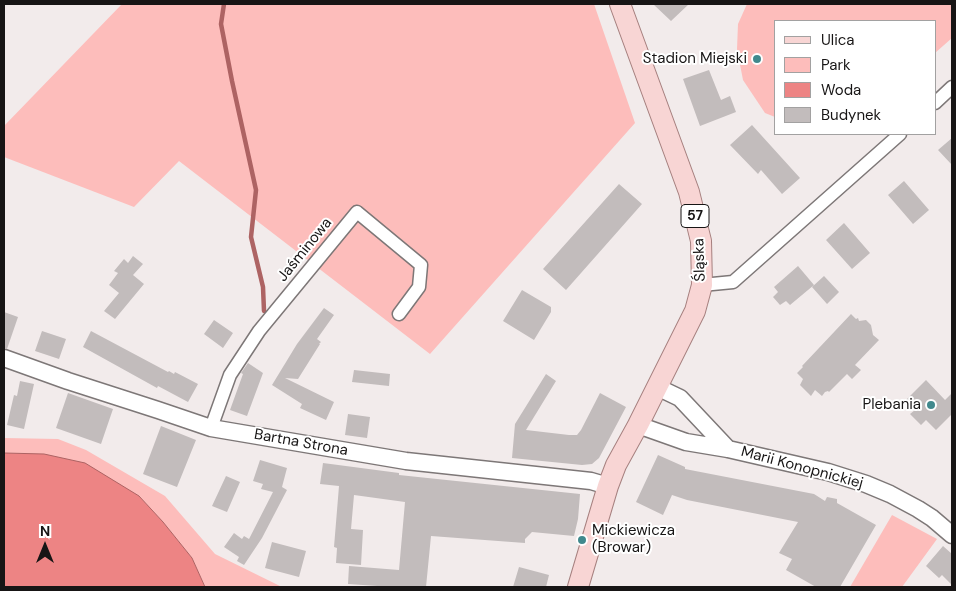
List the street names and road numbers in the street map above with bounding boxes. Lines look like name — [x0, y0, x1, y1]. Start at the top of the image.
road number: 57 — [681, 205, 709, 228]
street label: Jaśminowa — [274, 215, 336, 285]
street label: Śląska — [690, 238, 710, 282]
street label: Bartna Strona — [253, 426, 349, 460]
street label: Marii Konopnickiej — [739, 443, 865, 493]

